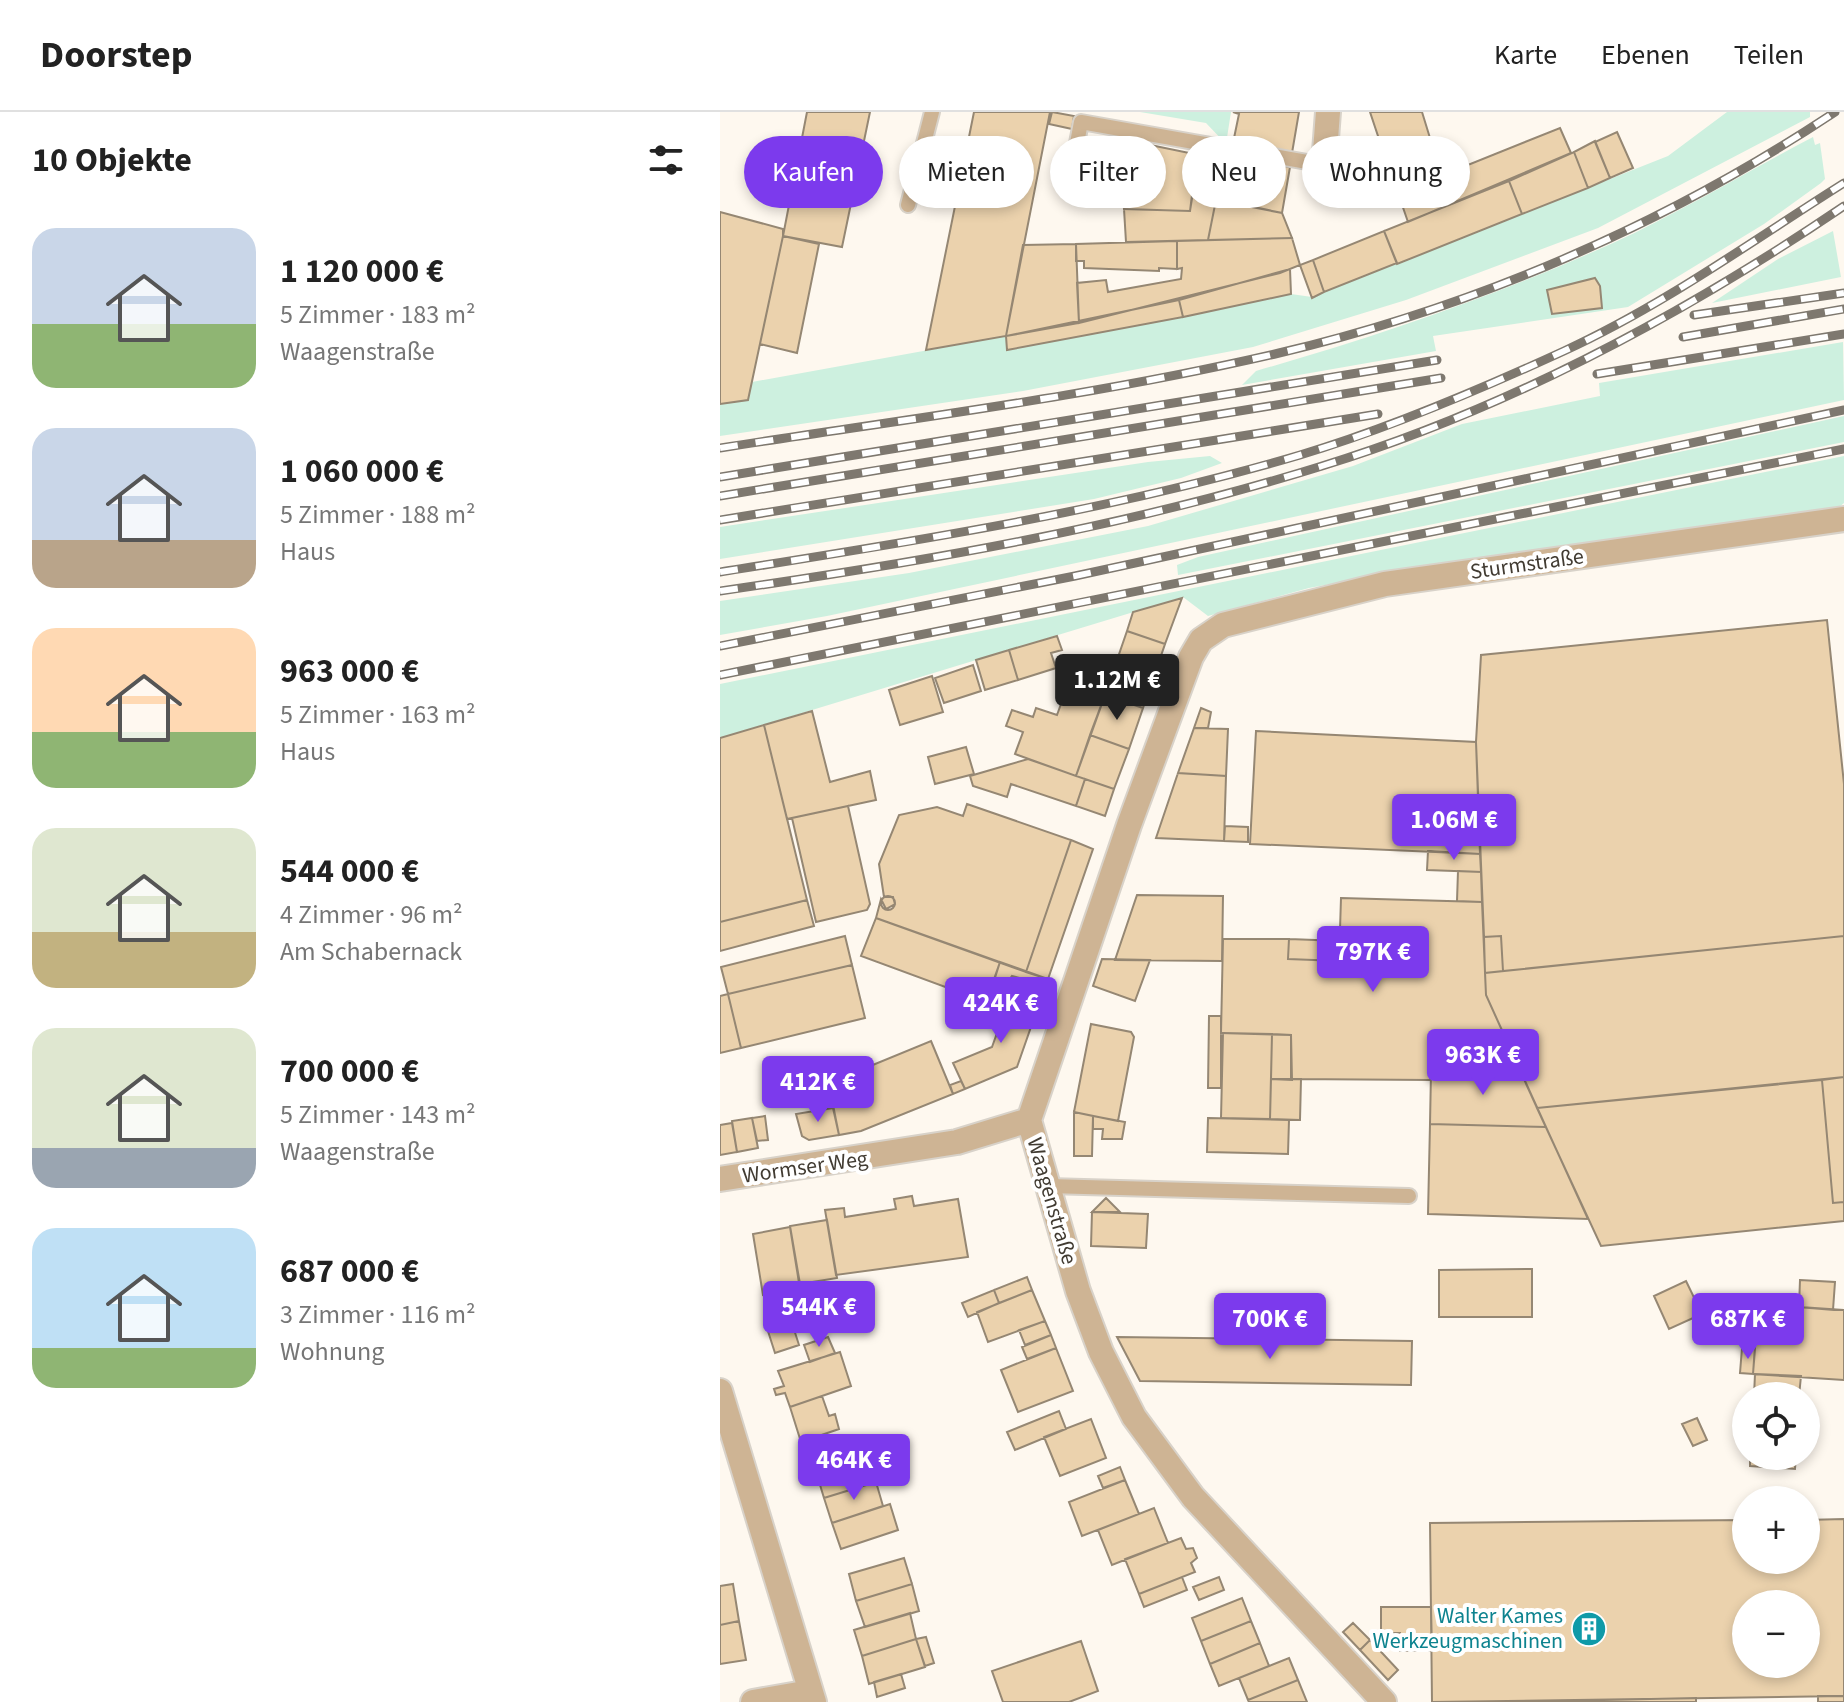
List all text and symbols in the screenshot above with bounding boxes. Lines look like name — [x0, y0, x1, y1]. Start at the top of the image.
text: Doorstep — [40, 28, 193, 82]
text: Karte — [1494, 35, 1557, 75]
text: Ebenen — [1601, 35, 1690, 75]
text: Teilen — [1734, 35, 1804, 75]
text: 10 Objekte — [32, 136, 192, 185]
chip: Kaufen — [744, 136, 883, 208]
chip: Mieten — [899, 136, 1034, 208]
chip: Filter — [1050, 136, 1166, 208]
chip: Neu — [1182, 136, 1286, 208]
chip: Wohnung — [1302, 136, 1470, 208]
icon: filters — [644, 138, 688, 182]
text: 1 120 000 € — [280, 247, 444, 296]
icon: home — [96, 260, 192, 356]
text: 5 Zimmer · 183 m² — [280, 296, 476, 333]
text: Waagenstraße — [280, 333, 435, 370]
text: 1 060 000 € — [280, 447, 444, 496]
icon: home — [96, 460, 192, 556]
text: 5 Zimmer · 188 m² — [280, 496, 476, 533]
text: Haus — [280, 533, 335, 570]
street label: Sturmstraße — [1468, 540, 1586, 588]
text: 963 000 € — [280, 647, 419, 696]
pin: 1.12M € — [1043, 654, 1191, 722]
icon: home — [96, 660, 192, 756]
text: 1.12M € — [1073, 661, 1161, 698]
text: 5 Zimmer · 163 m² — [280, 696, 476, 733]
text: Haus — [280, 733, 335, 770]
pin: 1.06M € — [1380, 794, 1528, 862]
text: 1.06M € — [1410, 801, 1498, 838]
text: 544 000 € — [280, 847, 419, 896]
icon: home — [96, 860, 192, 956]
text: 4 Zimmer · 96 m² — [280, 896, 463, 933]
pin: 797K € — [1308, 926, 1438, 994]
text: Am Schabernack — [280, 933, 462, 970]
text: 797K € — [1335, 933, 1411, 970]
pin: 424K € — [936, 977, 1066, 1045]
text: 424K € — [963, 984, 1039, 1021]
pin: 963K € — [1418, 1029, 1548, 1097]
text: 963K € — [1445, 1036, 1521, 1073]
text: 700 000 € — [280, 1047, 419, 1096]
pin: 412K € — [753, 1056, 883, 1124]
icon: home — [96, 1060, 192, 1156]
text: 412K € — [780, 1063, 856, 1100]
text: 5 Zimmer · 143 m² — [280, 1096, 476, 1133]
text: Waagenstraße — [280, 1133, 435, 1170]
street label: Waagenstraße — [1019, 1134, 1085, 1268]
street label: Wormser Weg — [740, 1142, 870, 1192]
text: 687 000 € — [280, 1247, 419, 1296]
icon: home — [96, 1260, 192, 1356]
pin: 544K € — [754, 1281, 884, 1349]
text: 544K € — [781, 1288, 857, 1325]
pin: 700K € — [1205, 1293, 1335, 1361]
pin: 687K € — [1683, 1293, 1813, 1361]
text: 3 Zimmer · 116 m² — [280, 1296, 476, 1333]
text: 700K € — [1232, 1300, 1308, 1337]
text: 687K € — [1710, 1300, 1786, 1337]
text: Wohnung — [280, 1333, 384, 1370]
map controls — [1732, 1382, 1820, 1678]
button: locate — [1732, 1382, 1820, 1470]
pin: 464K € — [789, 1434, 919, 1502]
text: 464K € — [816, 1441, 892, 1478]
button: + — [1732, 1486, 1820, 1574]
button: − — [1732, 1590, 1820, 1678]
place label: Walter Kames Werkzeugmaschinen — [1372, 1600, 1563, 1657]
building icon: Walter Kames Werkzeugmaschinen — [1570, 1610, 1608, 1648]

